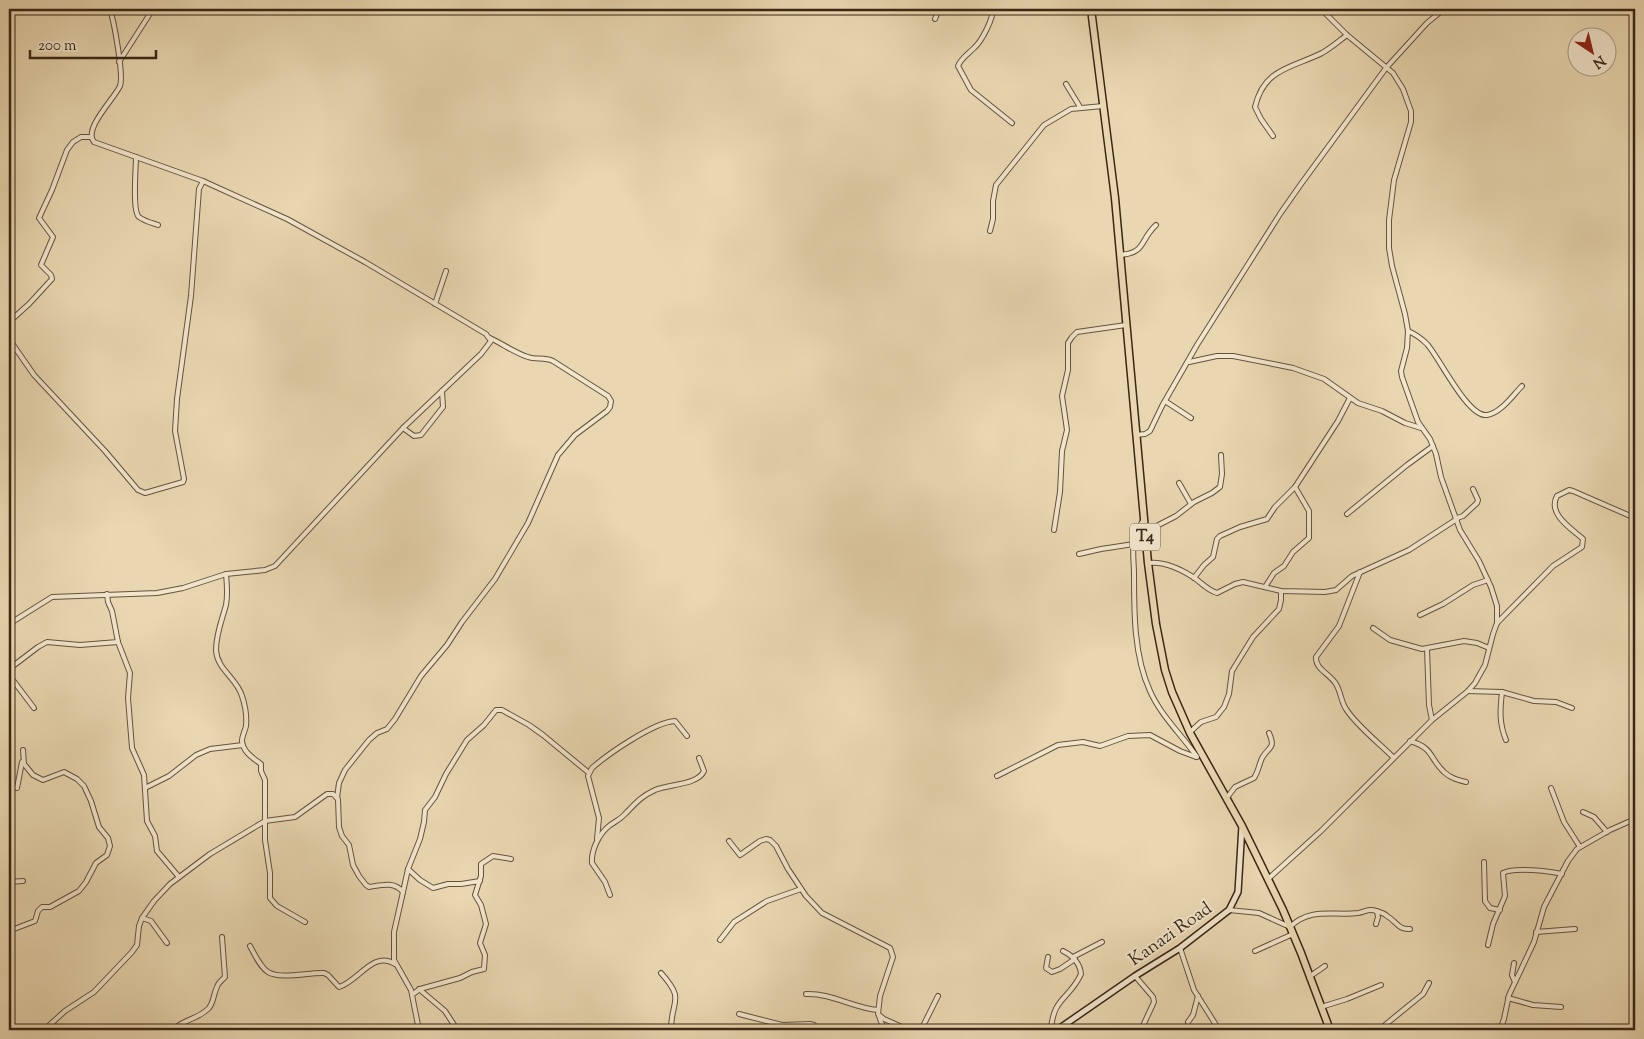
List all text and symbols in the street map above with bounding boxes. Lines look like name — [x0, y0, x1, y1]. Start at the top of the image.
scale bar — [30, 28, 156, 60]
north arrow — [1566, 28, 1616, 78]
text: 200 m — [38, 36, 77, 57]
text: N — [1588, 50, 1609, 72]
road number: T4 — [1130, 524, 1160, 550]
street label: Kanazi Road — [1124, 897, 1218, 973]

